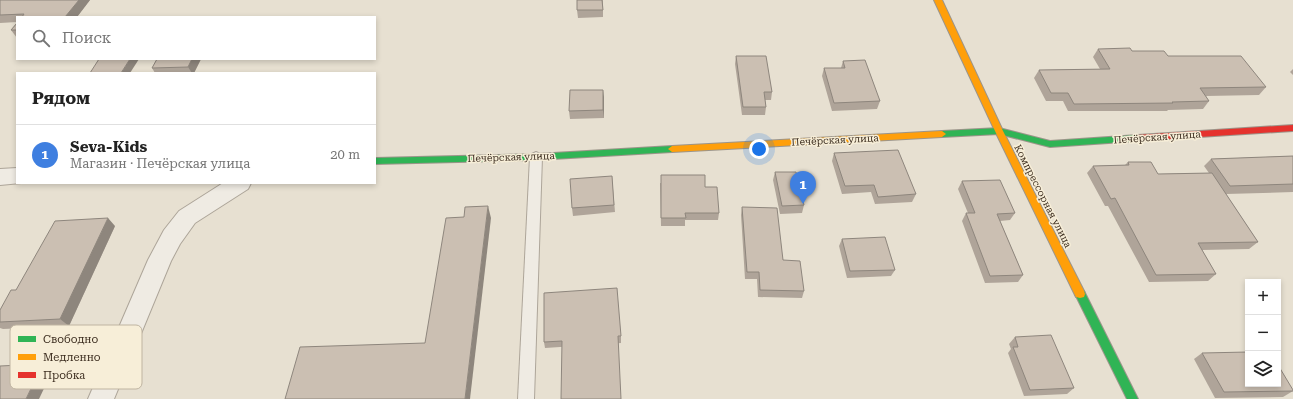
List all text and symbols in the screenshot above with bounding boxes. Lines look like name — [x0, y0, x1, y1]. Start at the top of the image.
search box — [16, 16, 376, 60]
icon: search — [30, 27, 52, 49]
text: Поиск — [62, 29, 111, 47]
text: Рядом — [32, 88, 90, 108]
street label: Печёрская улица — [1113, 128, 1202, 146]
street label: Печёрская улица — [791, 132, 880, 148]
text: Seva-Kids — [70, 138, 147, 156]
your location — [749, 139, 769, 159]
street label: Компрессорная улица — [1012, 143, 1074, 250]
text: 1 — [41, 147, 49, 162]
text: 20 m — [330, 147, 360, 162]
street label: Печёрская улица — [467, 150, 555, 164]
text: Магазин · Печёрская улица — [70, 156, 250, 171]
pin: 1 — [790, 171, 816, 204]
map controls — [1245, 279, 1281, 387]
button: + — [1245, 279, 1281, 315]
button: − — [1245, 315, 1281, 351]
legend — [10, 325, 142, 389]
text: Свободно — [43, 333, 99, 346]
text: Медленно — [43, 351, 101, 364]
button: layers — [1245, 351, 1281, 387]
text: Пробка — [43, 369, 85, 382]

